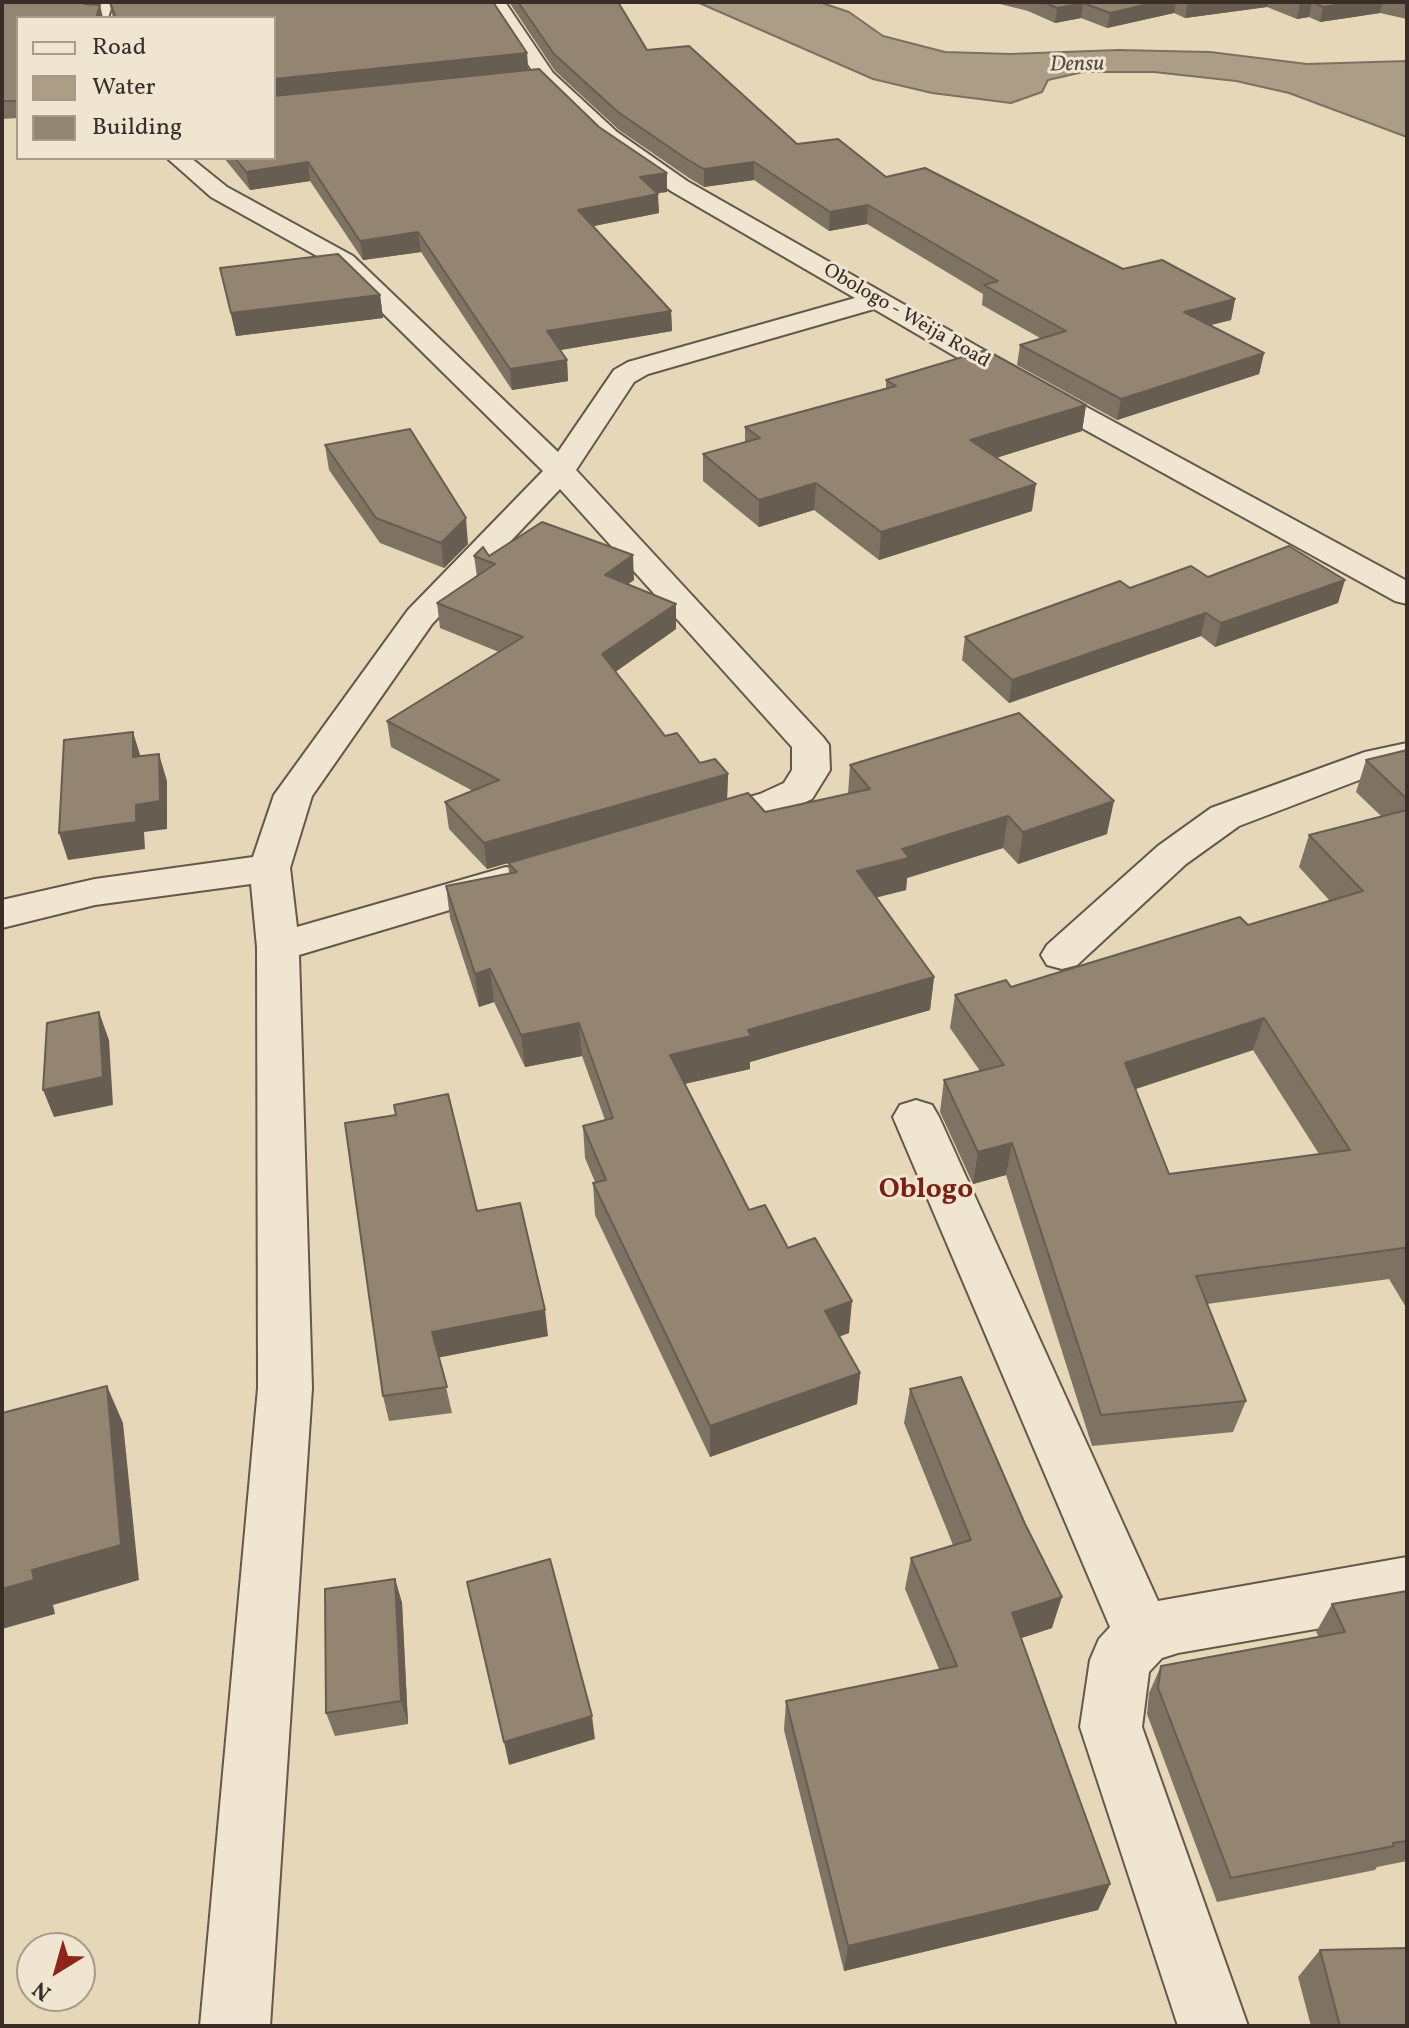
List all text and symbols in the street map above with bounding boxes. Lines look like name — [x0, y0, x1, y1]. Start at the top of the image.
legend — [16, 16, 276, 160]
text: Road — [92, 31, 146, 65]
water label: Densu — [1049, 52, 1105, 80]
text: Water — [92, 71, 156, 105]
text: Building — [92, 111, 182, 145]
street label: Obologo - Weija Road — [818, 260, 994, 374]
district label: Oblogo — [879, 1175, 973, 1209]
north arrow — [16, 1932, 96, 2012]
text: N — [27, 1973, 58, 2007]

